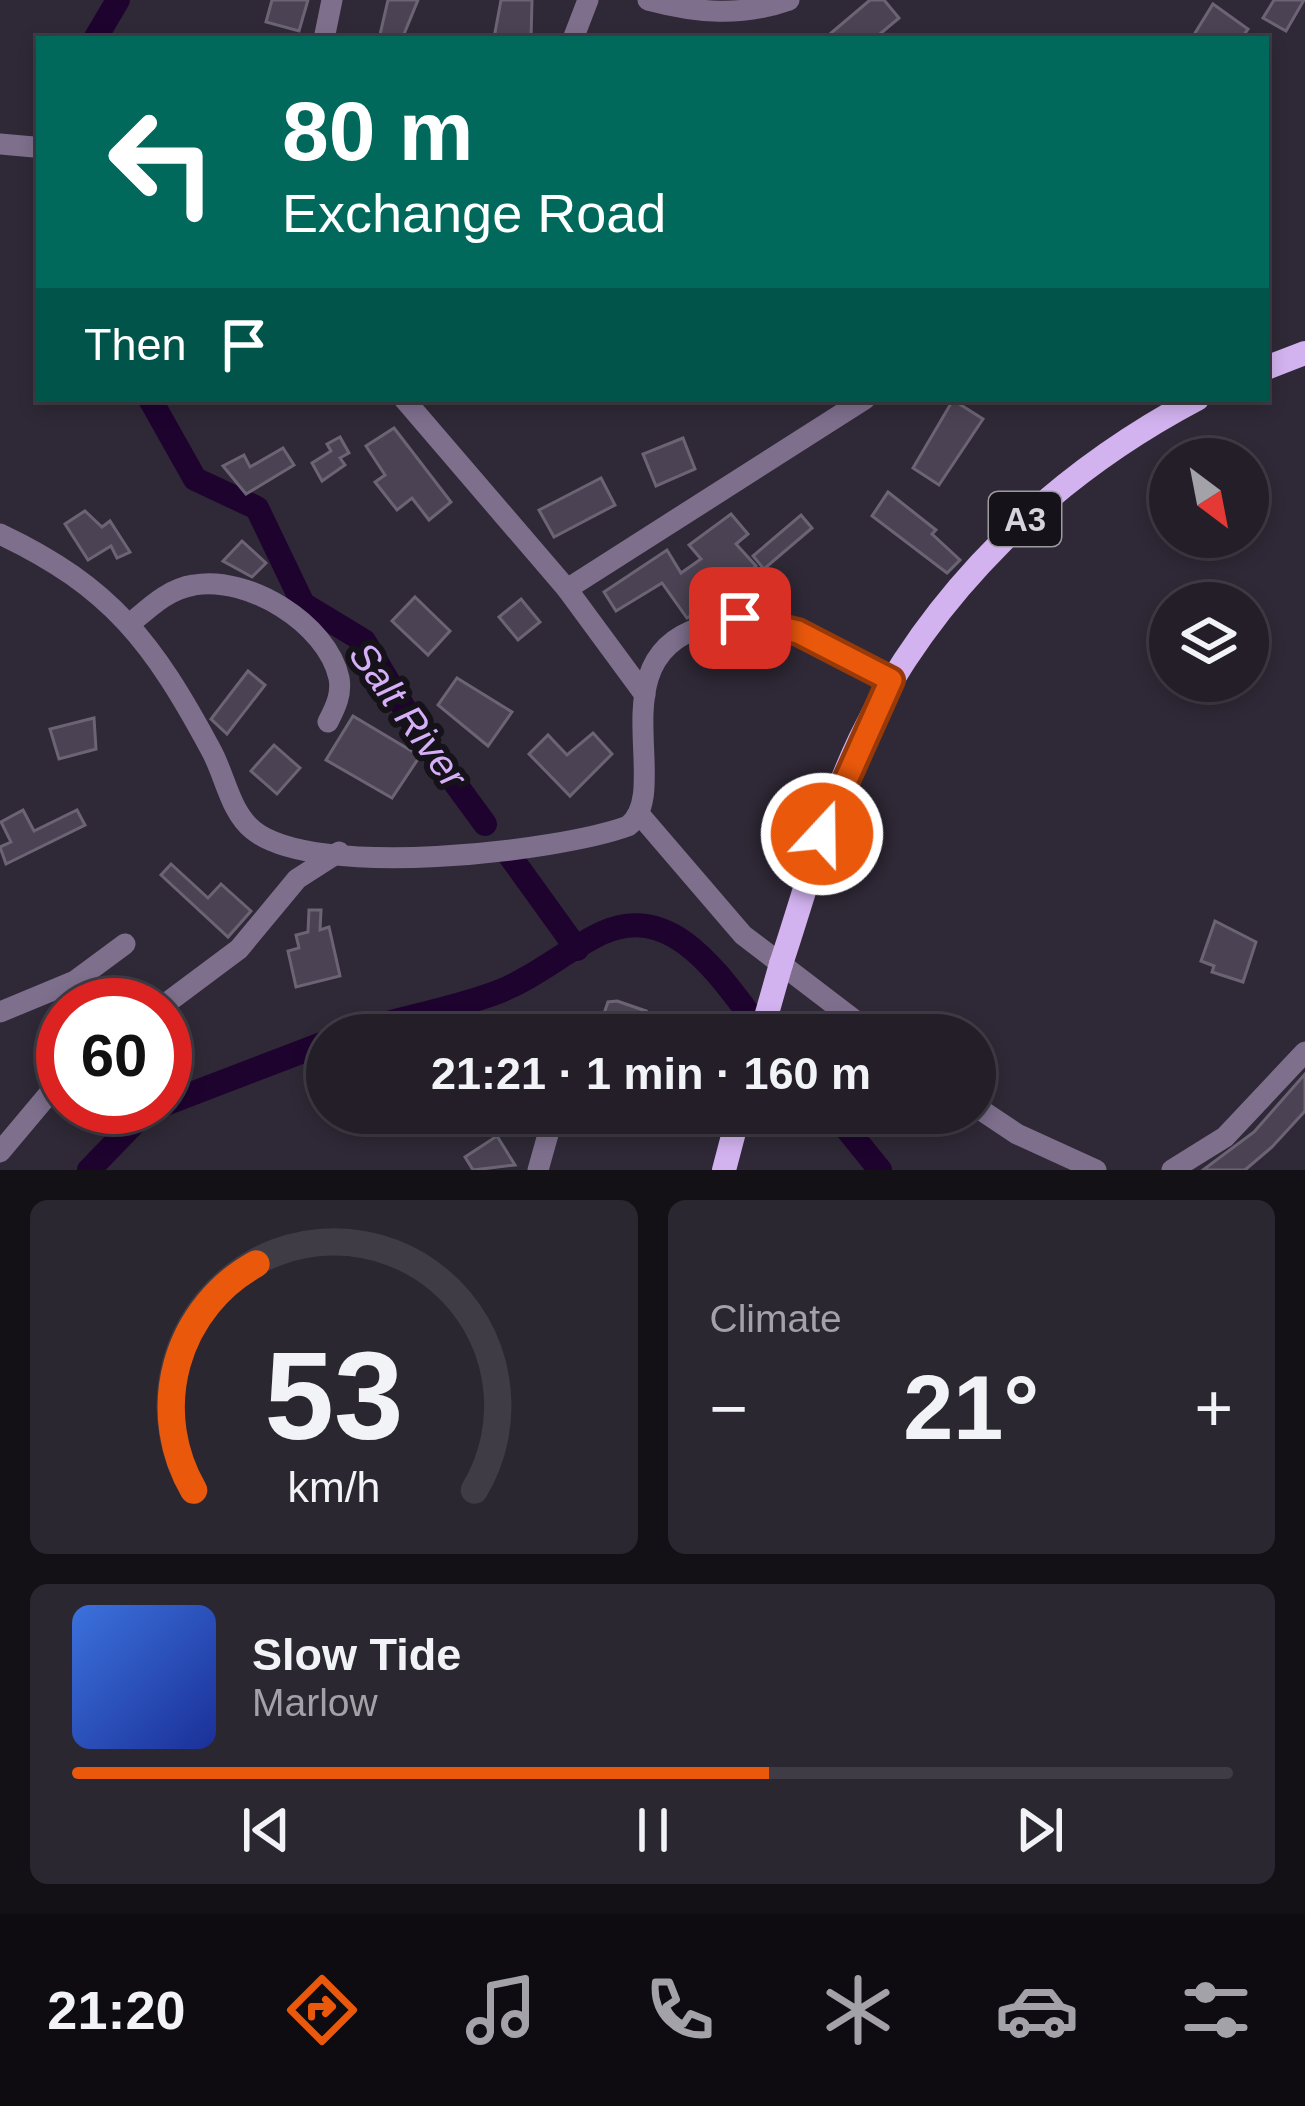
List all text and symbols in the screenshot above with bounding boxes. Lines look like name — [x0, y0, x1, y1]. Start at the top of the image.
icon: left — [84, 84, 240, 240]
text: 80 m — [282, 84, 473, 178]
text: Exchange Road — [282, 183, 666, 243]
icon: arrive — [211, 312, 277, 378]
text: Then — [84, 319, 187, 370]
north arrow — [1149, 438, 1269, 558]
map controls — [1149, 438, 1269, 702]
road number: A3 — [989, 492, 1061, 546]
pin — [689, 567, 791, 669]
button: layers — [1149, 582, 1269, 702]
icon: arrive — [707, 585, 773, 651]
water label: Salt River — [341, 634, 476, 798]
position arrow — [759, 771, 885, 897]
speed limit sign: 60 — [36, 978, 192, 1134]
text: 21:21 · 1 min · 160 m — [431, 1048, 871, 1099]
text: Climate — [710, 1297, 842, 1340]
text: 53 — [264, 1326, 403, 1465]
text: 21° — [903, 1358, 1039, 1458]
text: − — [710, 1371, 748, 1445]
text: + — [1194, 1371, 1233, 1445]
text: km/h — [287, 1463, 380, 1511]
text: Slow Tide — [252, 1629, 461, 1680]
text: Marlow — [252, 1681, 378, 1724]
icon: previous — [233, 1797, 299, 1863]
icon: pause — [620, 1797, 686, 1863]
icon: next — [1007, 1797, 1073, 1863]
icon: directions — [280, 1968, 364, 2052]
icon: music — [459, 1968, 543, 2052]
icon: phone — [638, 1968, 722, 2052]
icon: climate — [816, 1968, 900, 2052]
icon: car — [995, 1968, 1079, 2052]
icon: filters — [1174, 1968, 1258, 2052]
text: 21:20 — [47, 1980, 185, 2040]

